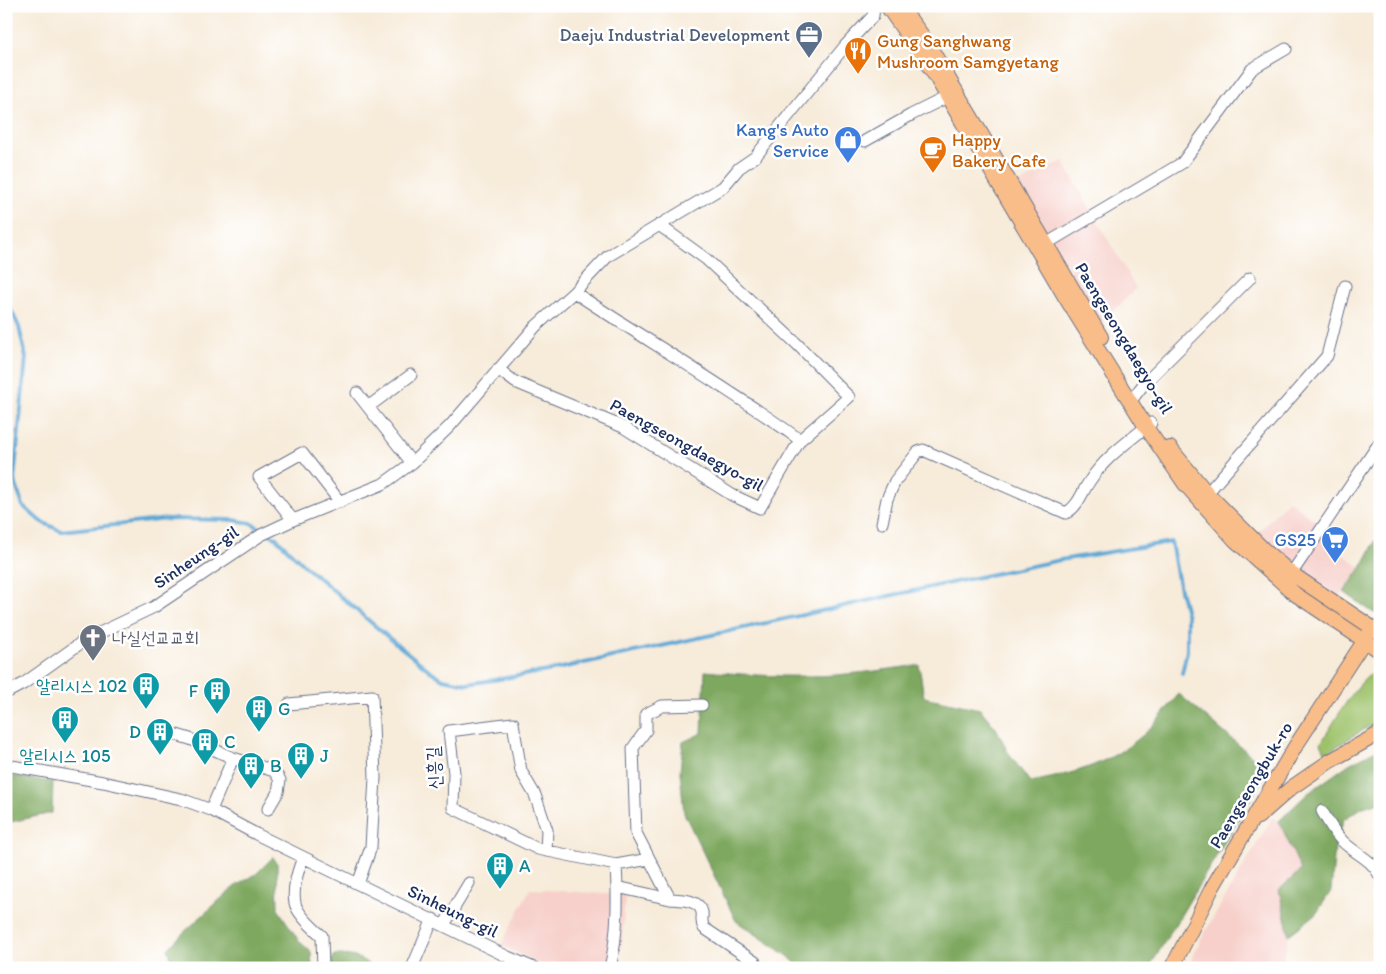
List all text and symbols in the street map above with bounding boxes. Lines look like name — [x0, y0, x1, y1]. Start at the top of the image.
office icon: Daeju Industrial Development — [794, 20, 824, 59]
place label: Daeju Industrial Development — [559, 24, 790, 46]
place label: Gung Sanghwang Mushroom Samgyetang — [877, 30, 1059, 73]
restaurant icon: Gung Sanghwang Mushroom Samgyetang — [843, 36, 873, 75]
place label: Kang's Auto Service — [736, 119, 829, 162]
shop icon: Kang's Auto Service — [833, 125, 863, 164]
place label: Happy Bakery Cafe — [952, 129, 1046, 172]
cafe icon: Happy Bakery Cafe — [918, 135, 948, 174]
street label: Paengseongdaegyo-gil — [1070, 258, 1178, 418]
street label: Paengseongdaegyo-gil — [606, 394, 768, 496]
street label: Sinheung-gil — [149, 520, 243, 594]
supermarket icon: GS25 — [1320, 525, 1350, 564]
place label: GS25 — [1275, 529, 1316, 551]
church icon: 나실선교교회 — [78, 623, 108, 662]
place label: 나실선교교회 — [112, 627, 199, 649]
building icon: 알리시스 102 — [131, 671, 161, 710]
place label: 알리시스 102 — [36, 675, 128, 697]
building icon: F — [202, 676, 232, 715]
place label: F — [189, 680, 199, 702]
building icon: G — [244, 694, 274, 733]
place label: G — [278, 698, 290, 720]
building icon: 알리시스 105 — [50, 705, 80, 744]
building icon: D — [145, 717, 175, 756]
street label: Paengseongbuk-ro — [1205, 718, 1297, 852]
place label: D — [129, 721, 141, 743]
building icon: C — [190, 727, 220, 766]
place label: C — [224, 731, 236, 753]
building icon: J — [286, 741, 316, 780]
place label: 알리시스 105 — [20, 745, 110, 767]
place label: J — [320, 745, 329, 767]
street label: 신흥길 — [422, 745, 446, 790]
building icon: B — [236, 751, 266, 790]
place label: B — [270, 755, 282, 777]
building icon: A — [485, 851, 515, 890]
place label: A — [519, 855, 531, 877]
street label: Sinheung-gil — [404, 880, 502, 942]

